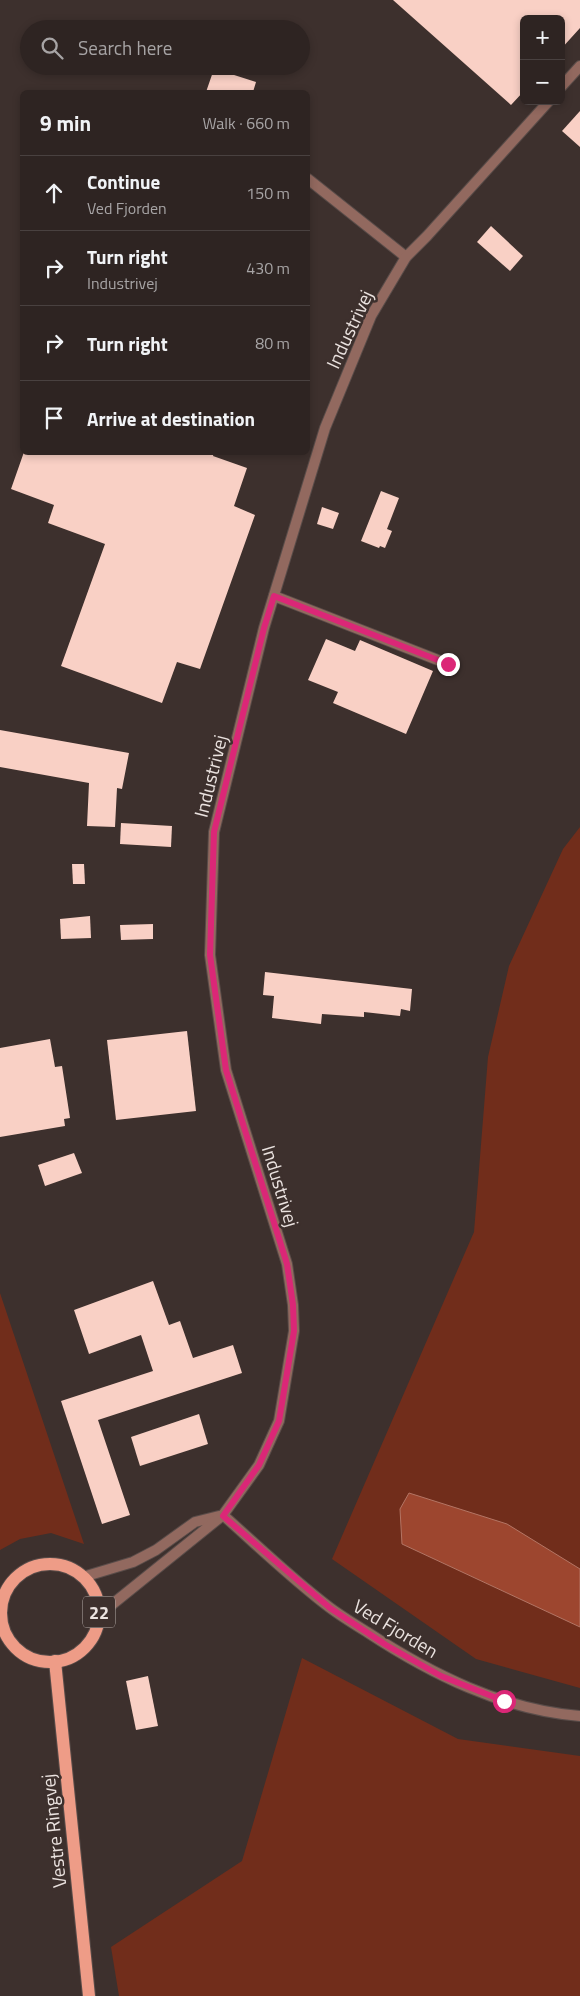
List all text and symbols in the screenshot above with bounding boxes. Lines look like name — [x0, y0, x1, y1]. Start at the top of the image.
map controls — [520, 15, 565, 105]
button: + — [520, 15, 565, 60]
search box — [20, 20, 310, 75]
text: Search here — [78, 33, 172, 62]
icon: search — [38, 34, 66, 62]
button: − — [520, 60, 565, 105]
text: 9 min — [40, 107, 91, 139]
text: Walk · 660 m — [202, 111, 290, 135]
text: Continue — [87, 167, 160, 196]
icon: ahead — [40, 179, 68, 207]
text: 150 m — [246, 181, 290, 205]
text: Ved Fjorden — [87, 196, 167, 220]
text: Turn right — [87, 242, 168, 271]
icon: right — [40, 254, 68, 282]
text: 430 m — [246, 256, 290, 280]
text: Industrivej — [87, 271, 158, 295]
street label: Industrivej — [318, 285, 380, 373]
icon: right — [40, 329, 68, 357]
text: Turn right — [87, 329, 168, 358]
text: 80 m — [255, 331, 290, 355]
icon: arrive — [40, 404, 68, 432]
text: Arrive at destination — [87, 404, 255, 433]
route end — [437, 653, 460, 676]
street label: Industrivej — [186, 732, 234, 820]
street label: Industrivej — [255, 1142, 307, 1230]
street label: Ved Fjorden — [348, 1591, 444, 1665]
road number: 22 — [83, 1596, 115, 1628]
route start — [493, 1690, 516, 1713]
street label: Vestre Ringvej — [33, 1773, 73, 1889]

